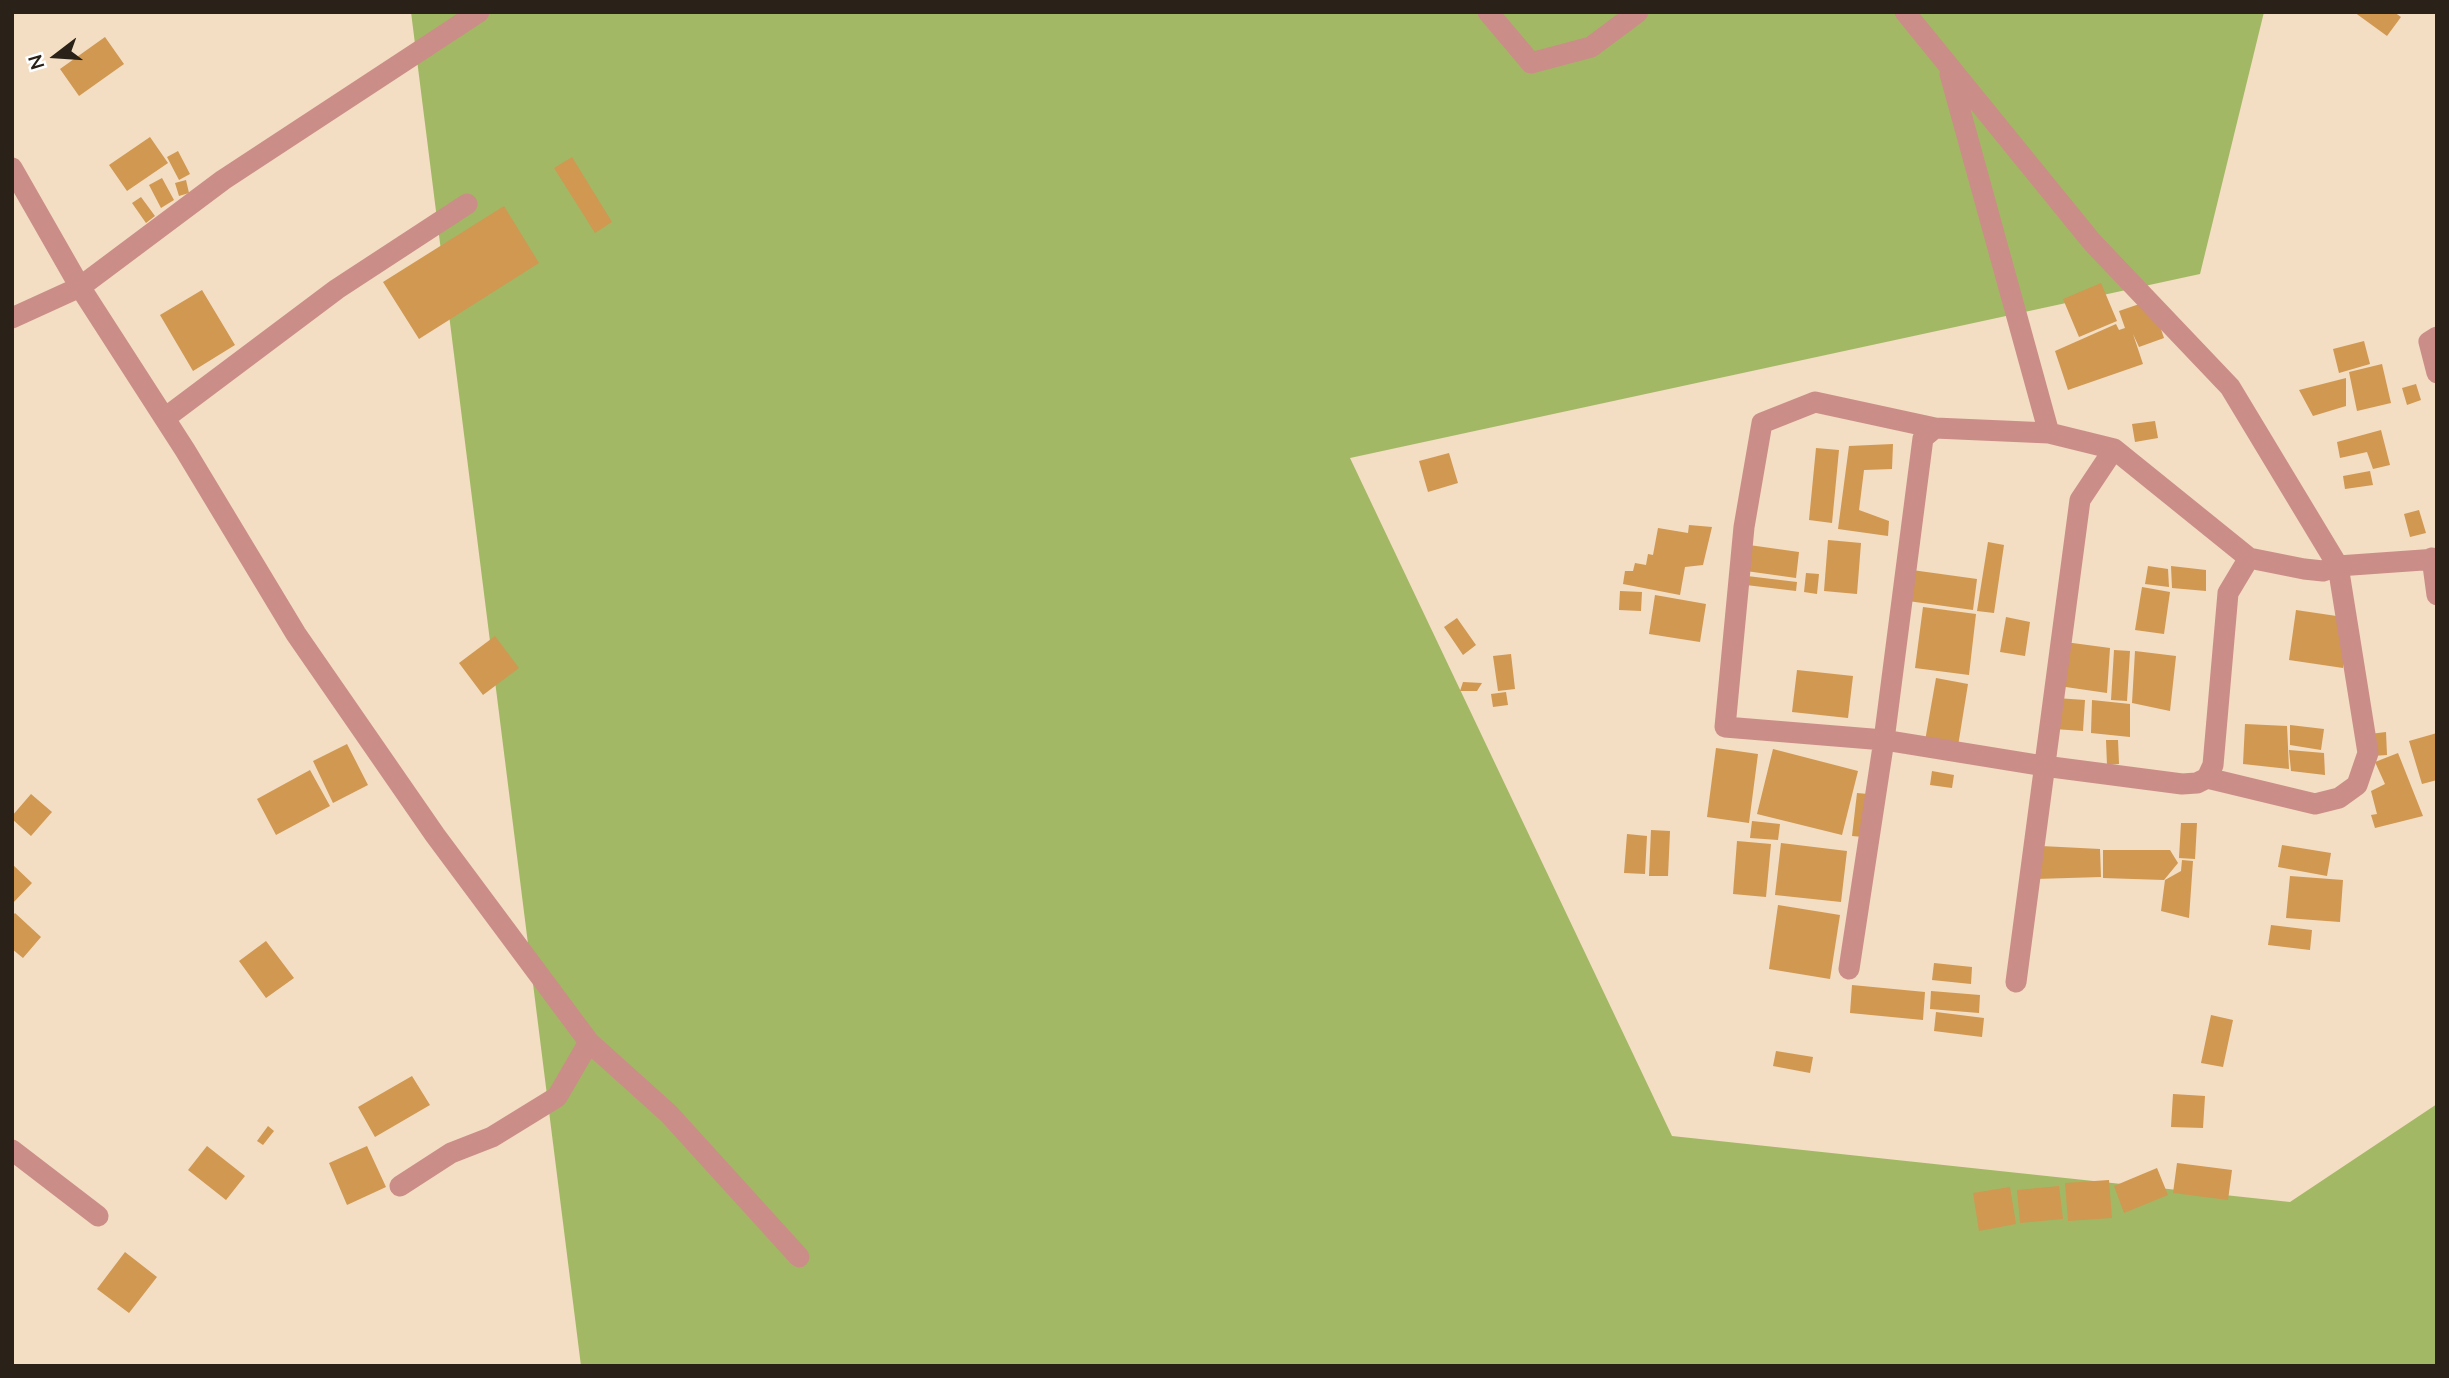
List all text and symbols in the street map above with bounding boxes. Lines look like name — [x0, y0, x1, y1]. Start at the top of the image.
north arrow — [21, 21, 91, 91]
text: N — [22, 52, 49, 73]

